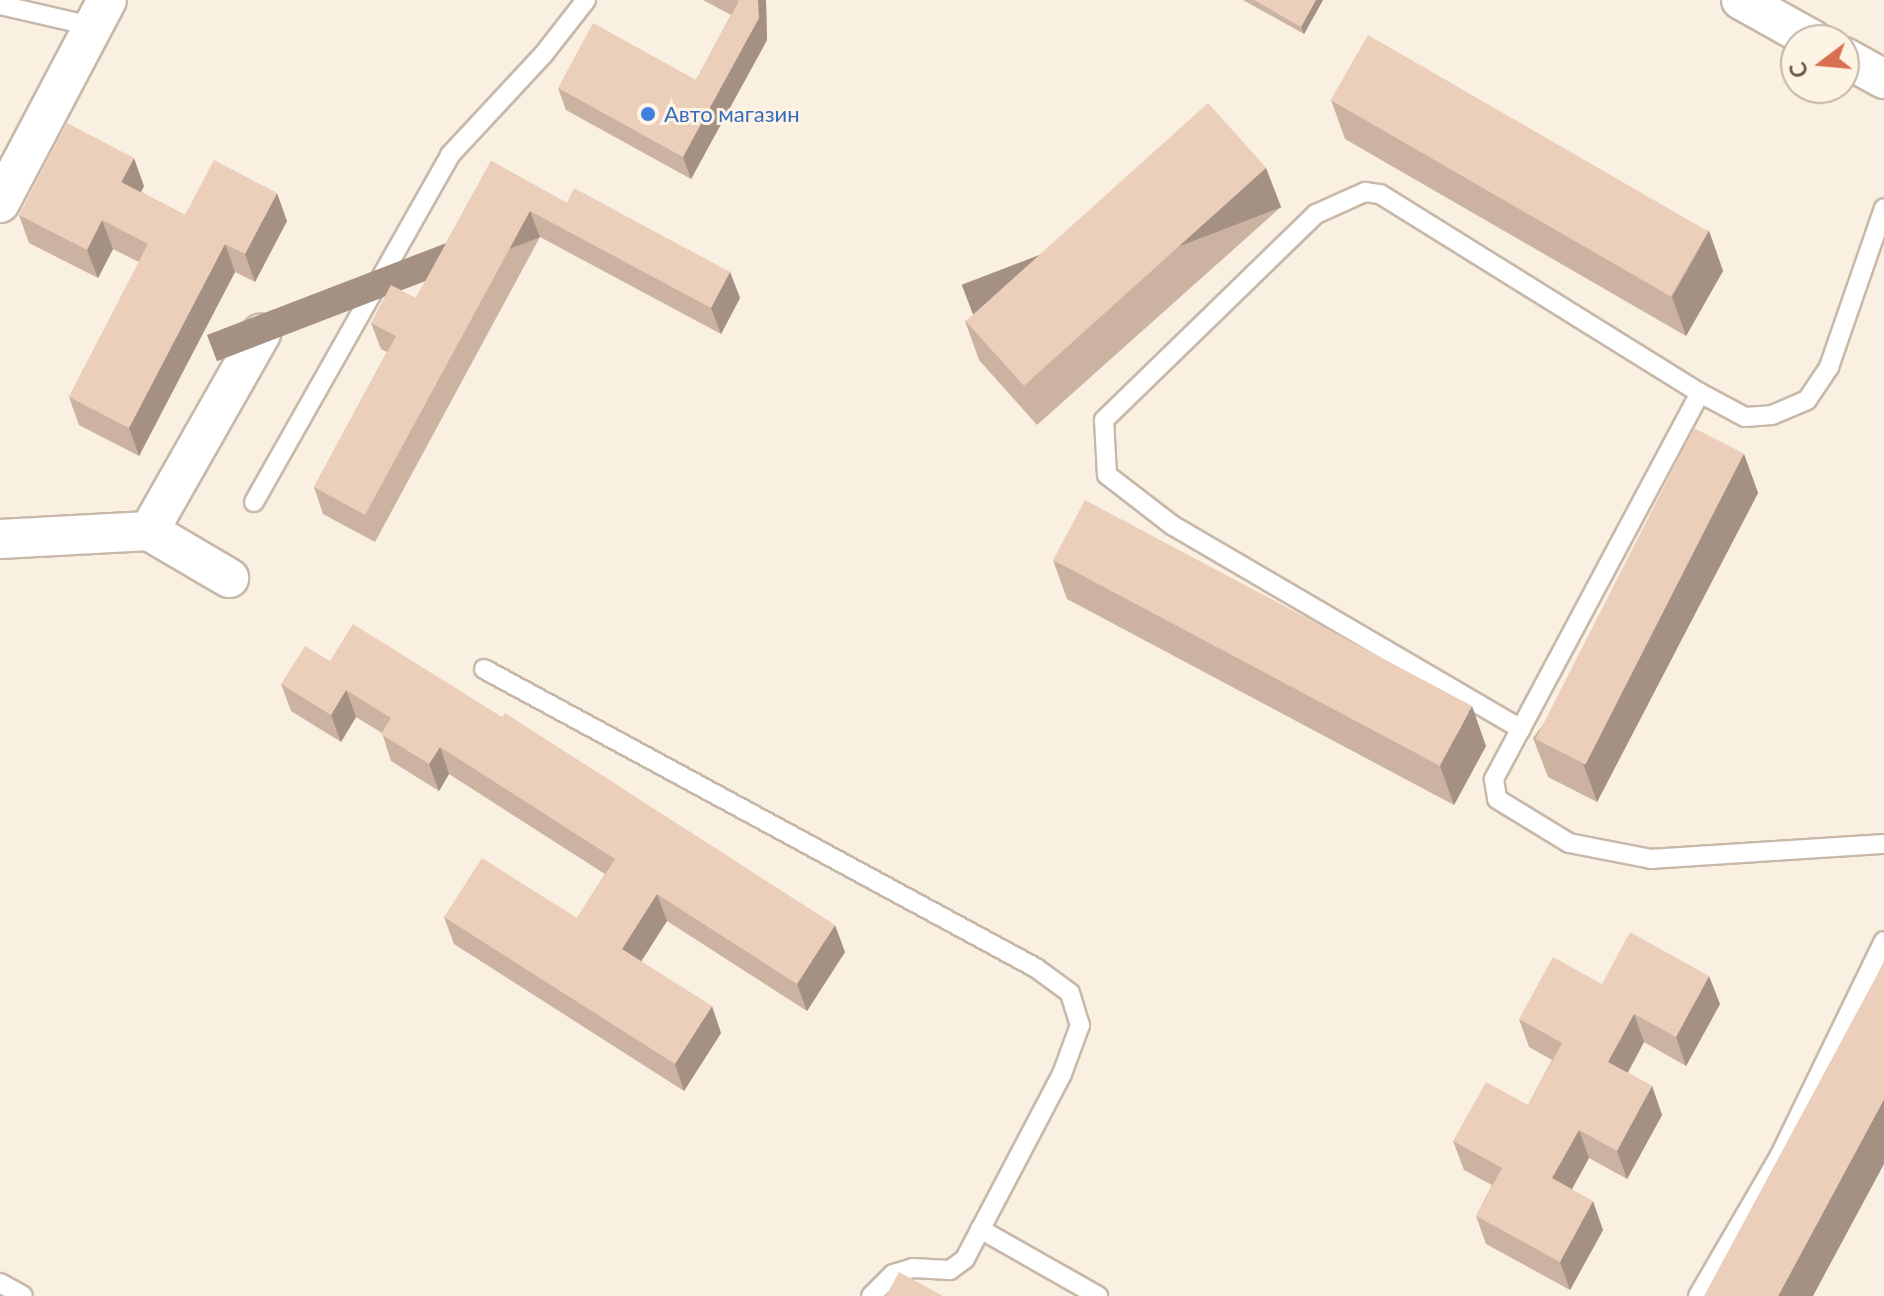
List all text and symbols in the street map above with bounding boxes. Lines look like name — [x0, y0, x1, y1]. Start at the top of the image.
north arrow — [1780, 24, 1860, 104]
text: С — [1783, 59, 1813, 81]
place label: Авто магазин — [664, 101, 800, 127]
marker: Авто магазин — [639, 105, 657, 123]

